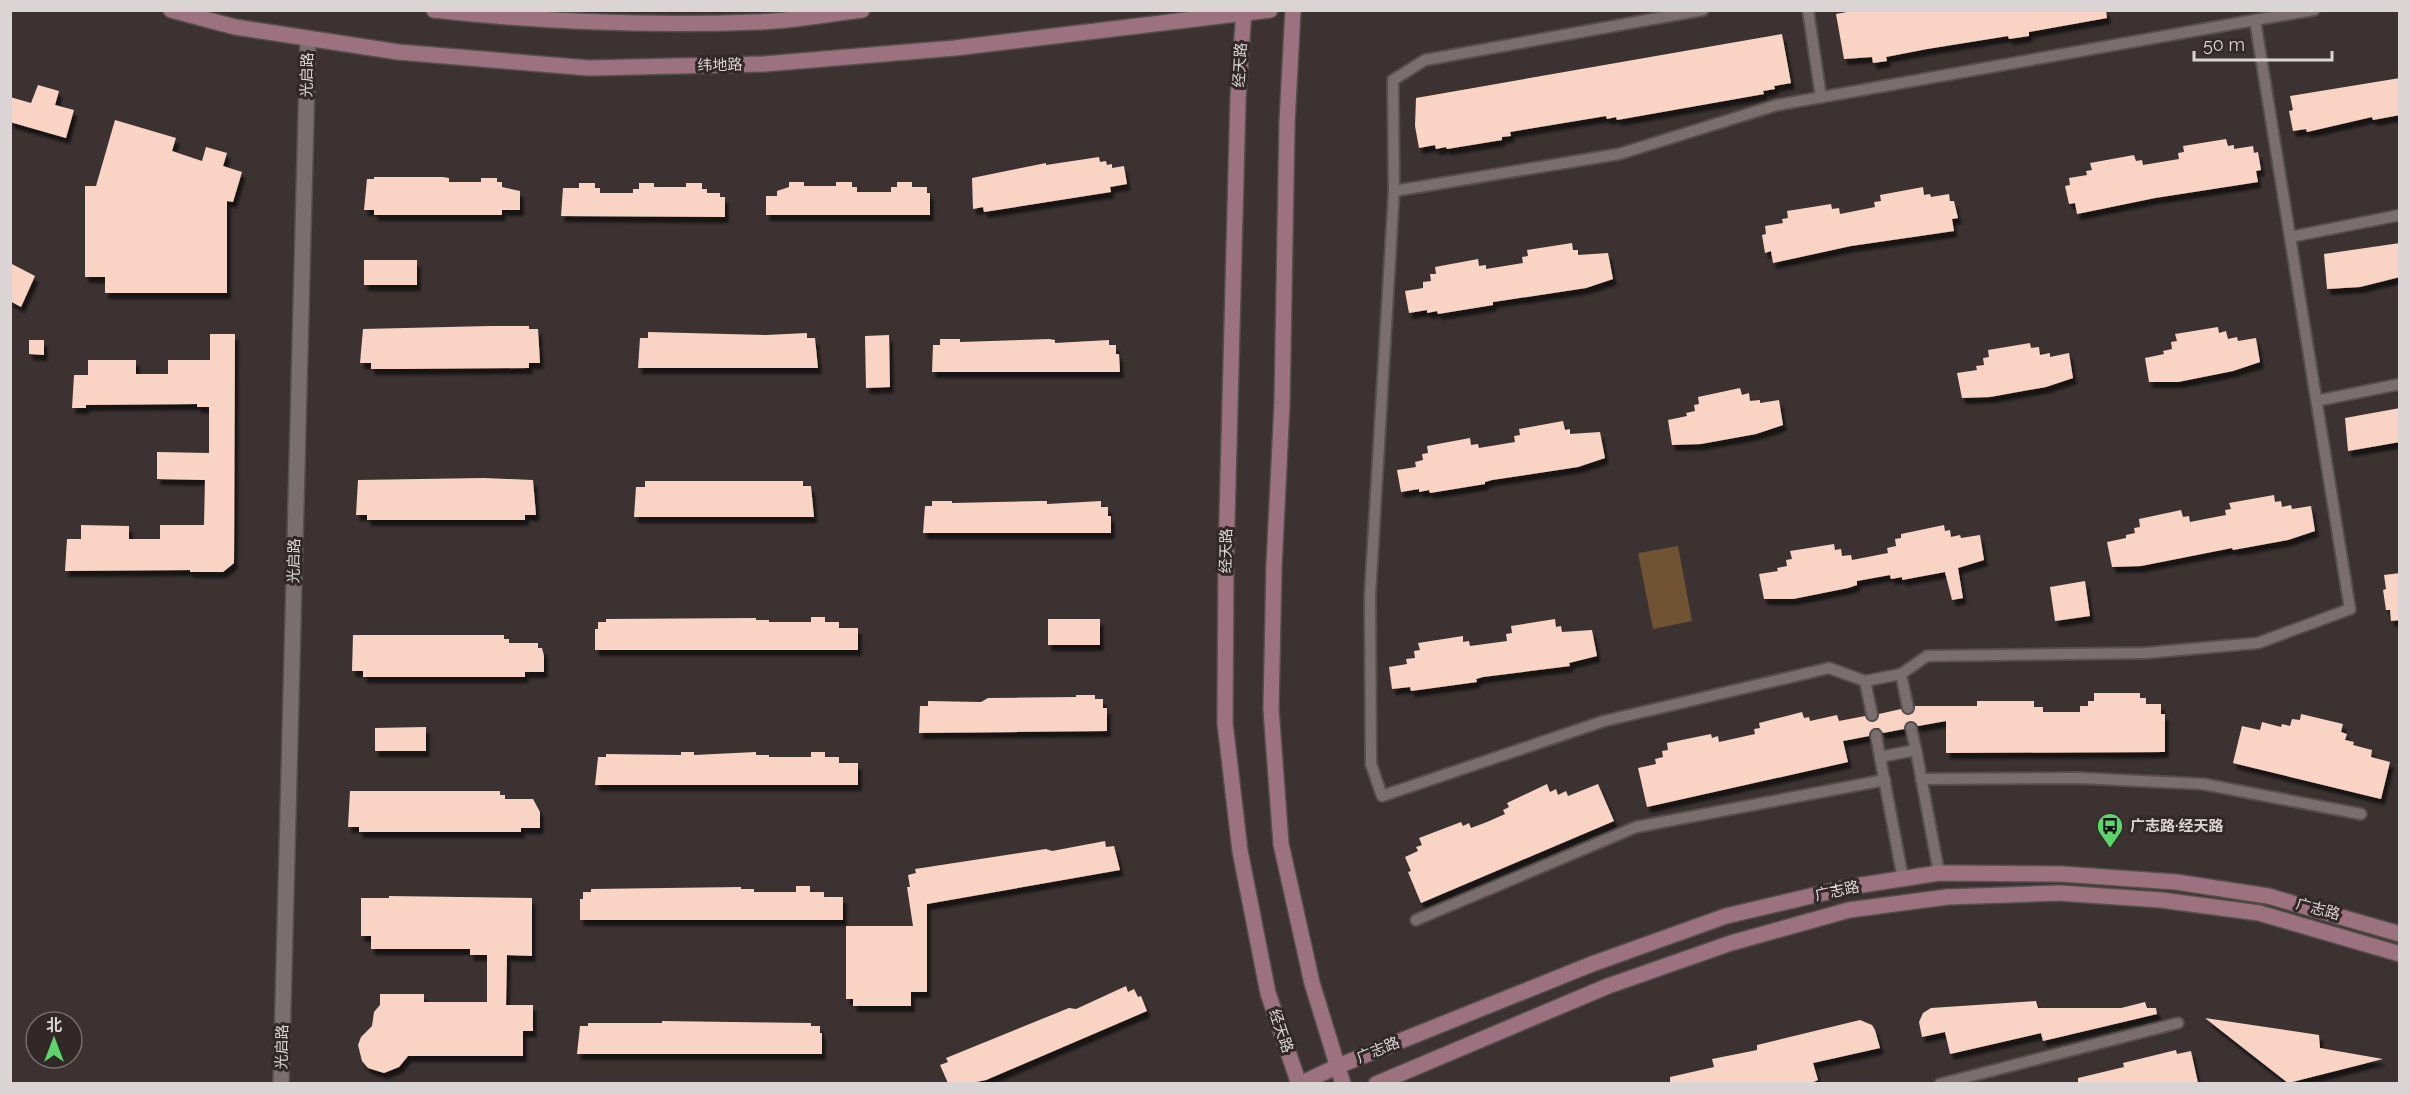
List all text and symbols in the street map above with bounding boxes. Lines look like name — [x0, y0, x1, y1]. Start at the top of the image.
scale bar — [2194, 24, 2332, 62]
text: 50 m — [2203, 34, 2245, 55]
street label: 经天路 — [1230, 42, 1250, 88]
street label: 光启路 — [298, 52, 316, 98]
street label: 纬地路 — [697, 56, 743, 74]
street label: 经天路 — [1217, 528, 1235, 574]
street label: 光启路 — [285, 538, 303, 584]
bus stop icon: 广志路·经天路 — [2095, 811, 2125, 849]
place label: 广志路·经天路 — [2130, 817, 2223, 835]
street label: 广志路 — [1813, 878, 1861, 904]
street label: 广志路 — [2294, 894, 2342, 924]
street label: 经天路 — [1265, 1007, 1297, 1055]
north arrow — [24, 1010, 84, 1070]
text: 北 — [46, 1016, 62, 1035]
street label: 光启路 — [273, 1024, 291, 1070]
street label: 广志路 — [1354, 1033, 1402, 1067]

